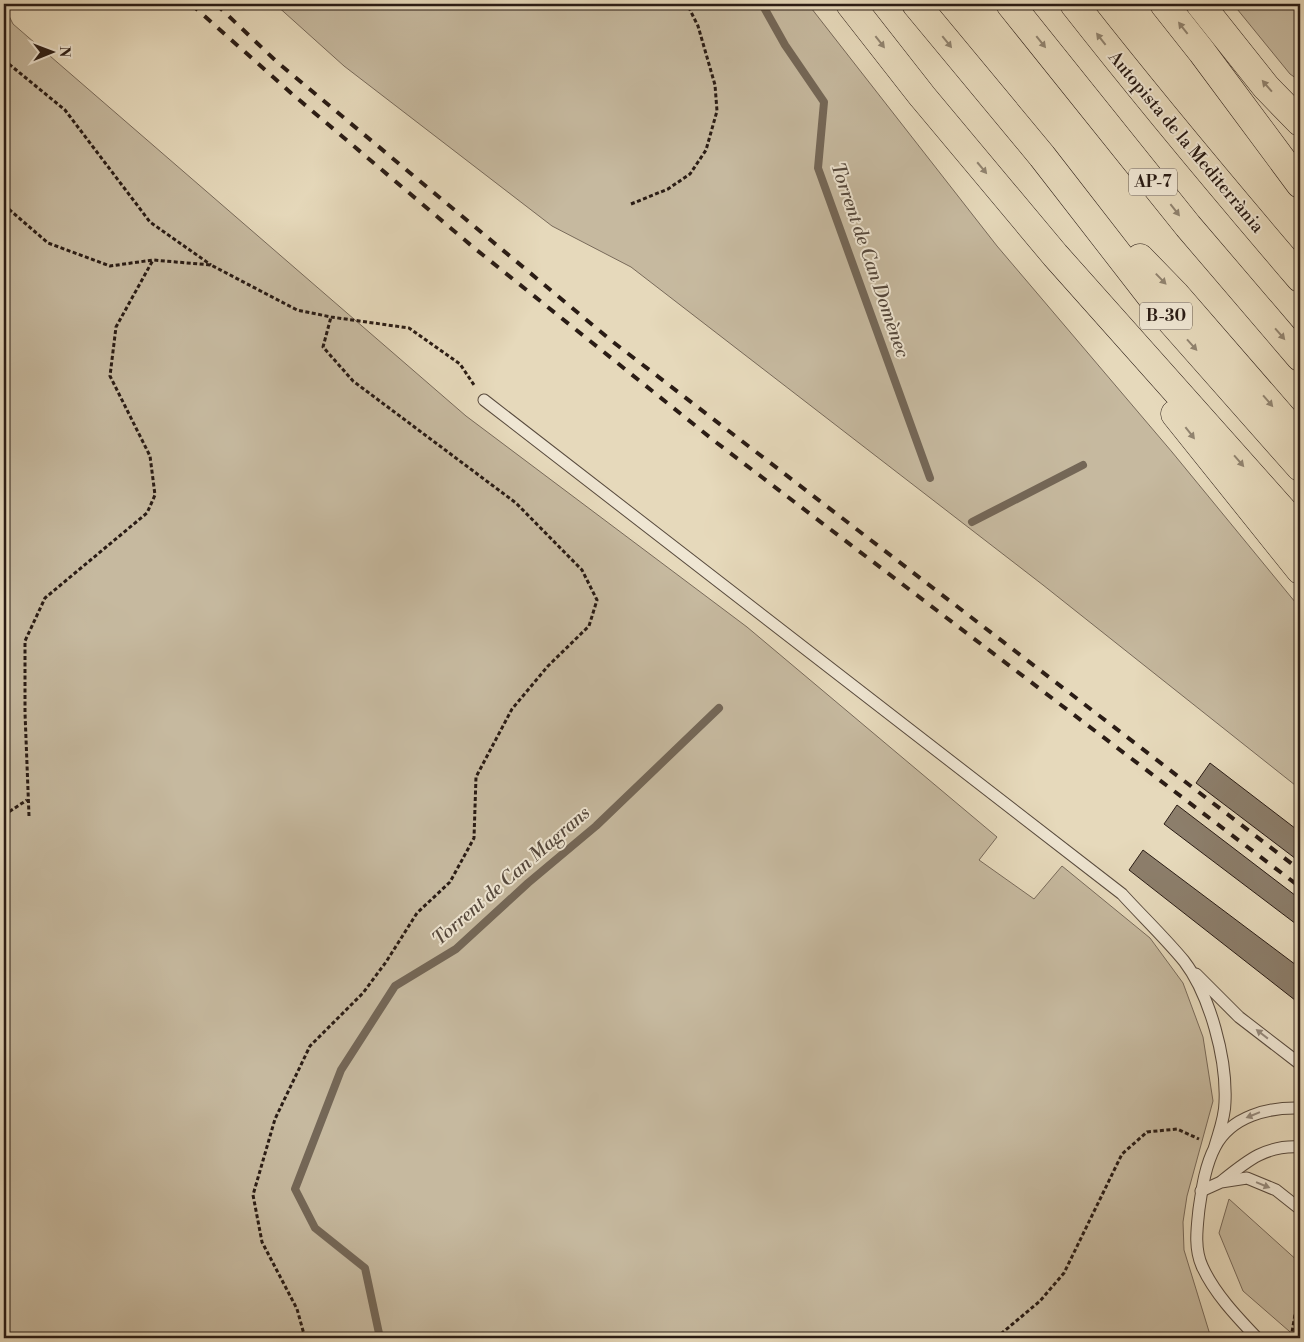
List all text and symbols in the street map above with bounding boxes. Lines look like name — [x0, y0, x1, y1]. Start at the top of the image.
one-way arrow — [1177, 22, 1188, 35]
north arrow — [28, 28, 78, 78]
one-way arrow — [1096, 33, 1107, 46]
one-way arrow — [874, 35, 885, 48]
one-way arrow — [941, 35, 952, 48]
one-way arrow — [1035, 35, 1046, 48]
street label: Autopista de la Mediterrània — [1102, 45, 1270, 238]
text: N — [55, 46, 73, 57]
one-way arrow — [1261, 80, 1272, 93]
water label: Torrent de Can Domènec — [825, 159, 915, 361]
one-way arrow — [977, 161, 988, 174]
road number: AP-7 — [1129, 168, 1177, 196]
one-way arrow — [1170, 203, 1180, 217]
one-way arrow — [1155, 273, 1167, 285]
road number: B-30 — [1140, 302, 1192, 330]
one-way arrow — [1275, 327, 1286, 340]
one-way arrow — [1186, 339, 1197, 351]
one-way arrow — [1262, 395, 1274, 407]
one-way arrow — [1185, 426, 1195, 440]
one-way arrow — [1233, 455, 1244, 467]
water label: Torrent de Can Magrans — [427, 801, 595, 951]
one-way arrow — [1256, 1029, 1269, 1040]
one-way arrow — [1245, 1112, 1260, 1119]
one-way arrow — [1256, 1182, 1271, 1190]

